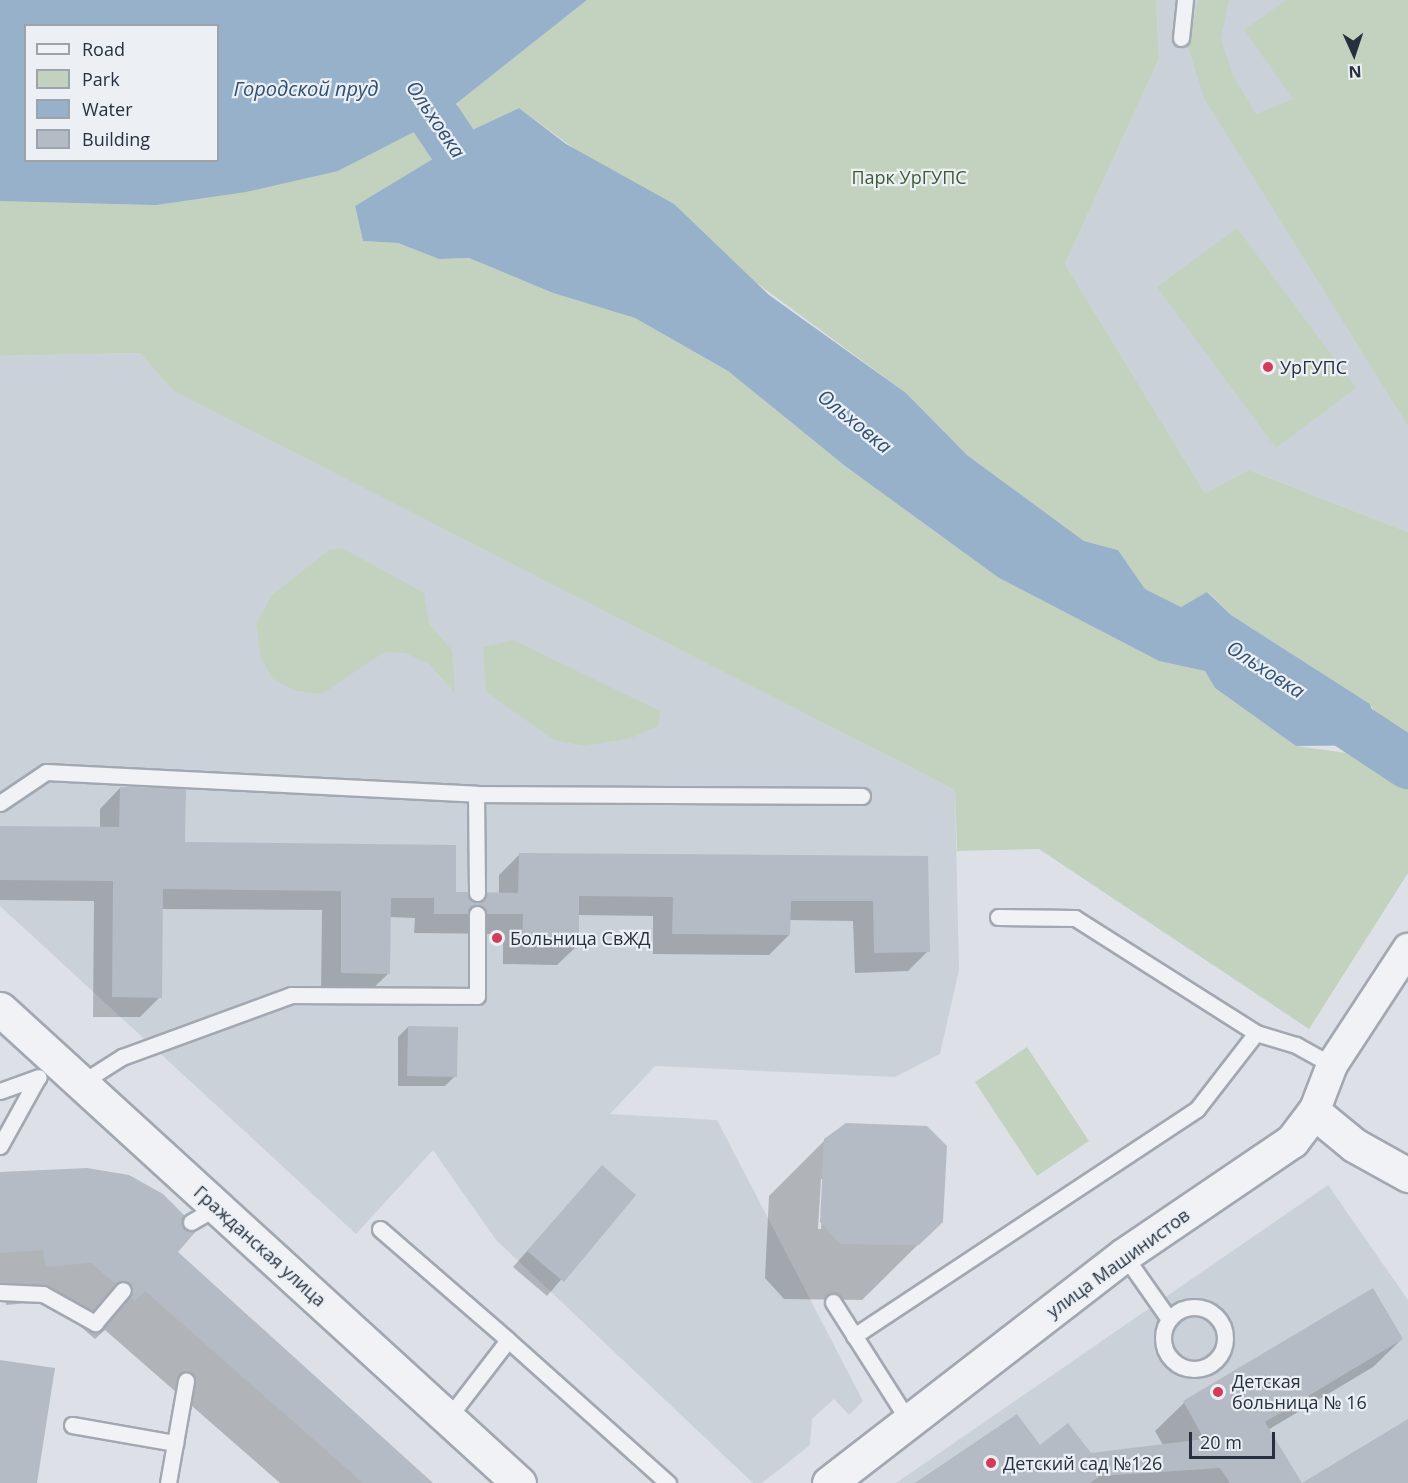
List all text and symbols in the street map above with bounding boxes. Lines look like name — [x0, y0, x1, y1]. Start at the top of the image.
legend — [24, 24, 219, 162]
north arrow — [1324, 24, 1384, 84]
text: Road — [82, 37, 125, 61]
text: N — [1348, 61, 1362, 83]
text: Park — [82, 67, 120, 91]
water label: Городской пруд — [233, 76, 379, 100]
water label: Ольховка — [401, 76, 471, 162]
text: Water — [82, 97, 133, 121]
text: Building — [82, 127, 150, 151]
park label: Парк УрГУПС — [851, 166, 967, 188]
place label: УрГУПС — [1280, 356, 1347, 378]
marker: УрГУПС — [1261, 360, 1275, 374]
water label: Ольховка — [813, 384, 897, 458]
water label: Ольховка — [1223, 635, 1309, 703]
place label: Больница СвЖД — [510, 927, 651, 949]
marker: Больница СвЖД — [488, 929, 506, 947]
street label: Гражданская улица — [190, 1181, 330, 1311]
street label: улица Машинистов — [1042, 1204, 1194, 1322]
place label: Детская больница № 16 — [1232, 1371, 1367, 1414]
marker: Детская больница № 16 — [1209, 1383, 1227, 1401]
scale bar — [1192, 1420, 1278, 1458]
text: 20 m — [1200, 1430, 1242, 1454]
place label: Детский сад №126 — [1003, 1452, 1162, 1474]
marker: Детский сад №126 — [984, 1456, 998, 1470]

